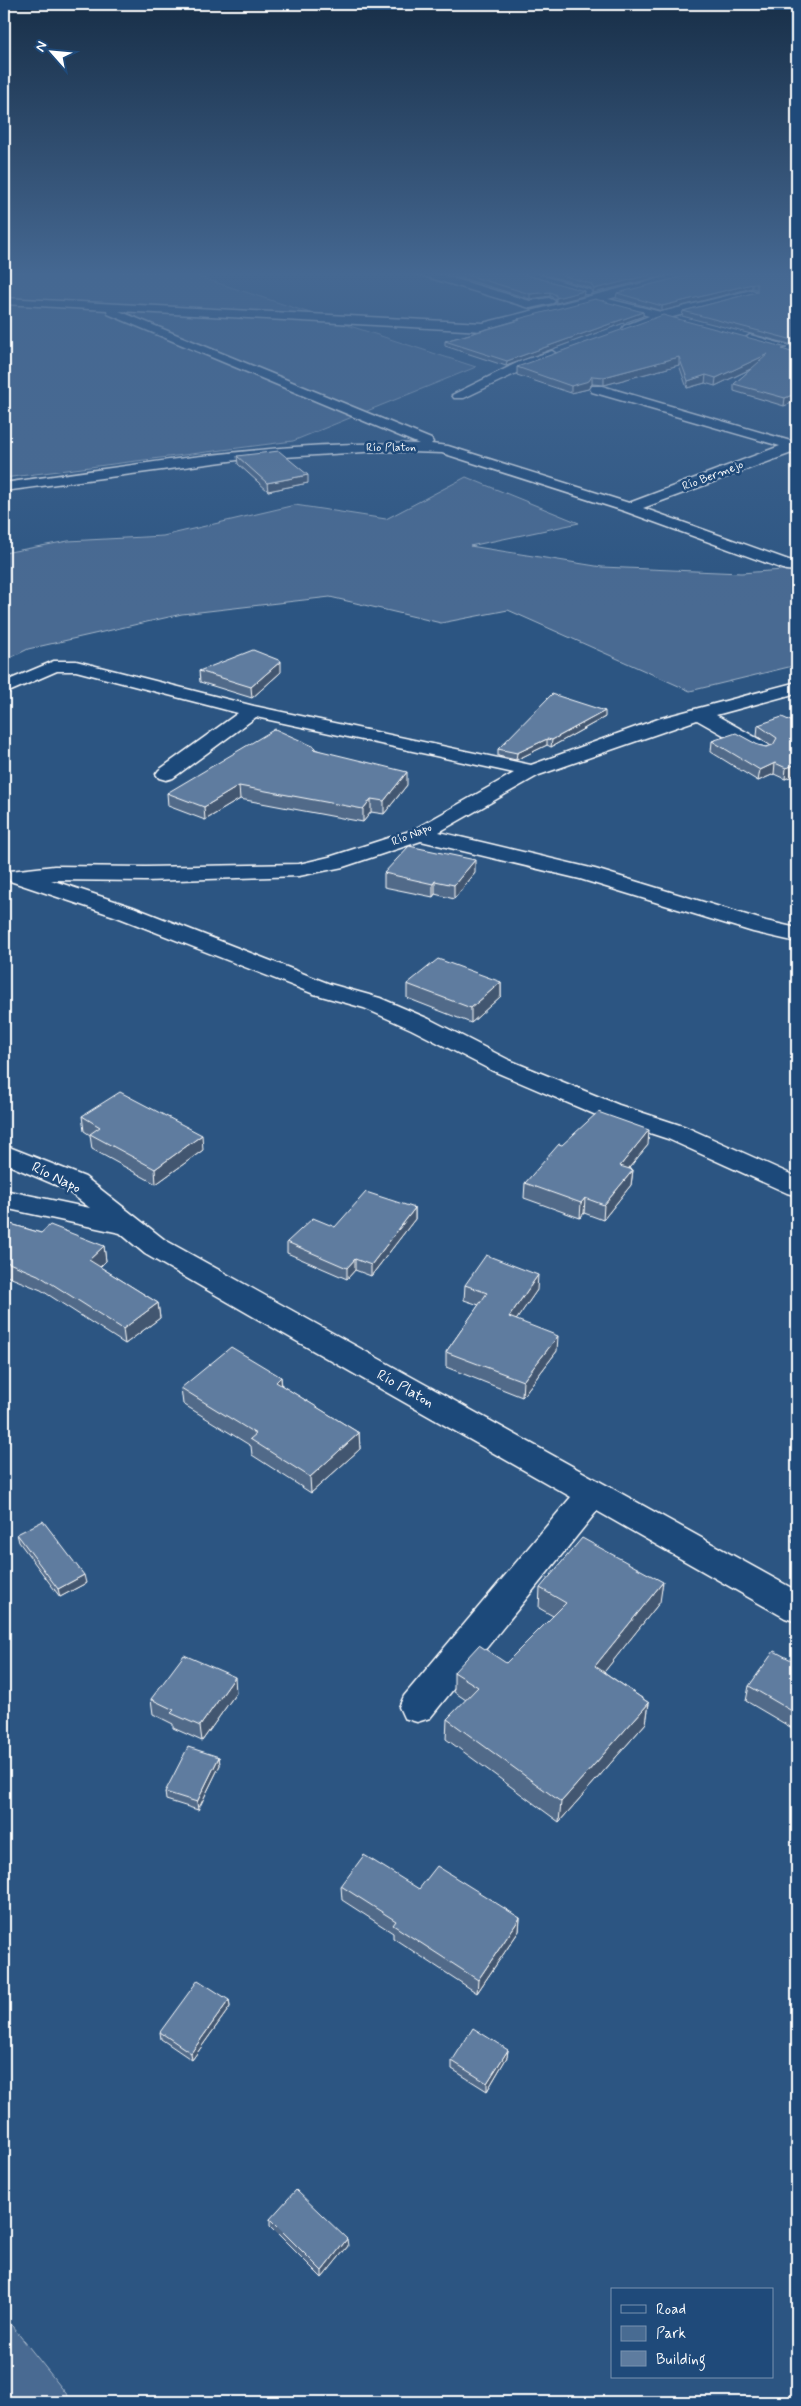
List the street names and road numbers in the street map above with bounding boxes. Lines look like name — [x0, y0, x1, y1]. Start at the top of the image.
street label: Río Platon — [366, 440, 416, 456]
street label: Río Bermejo — [680, 457, 746, 495]
street label: Río Napo — [390, 820, 435, 850]
street label: Río Napo — [28, 1157, 84, 1199]
street label: Río Platon — [373, 1365, 437, 1413]

